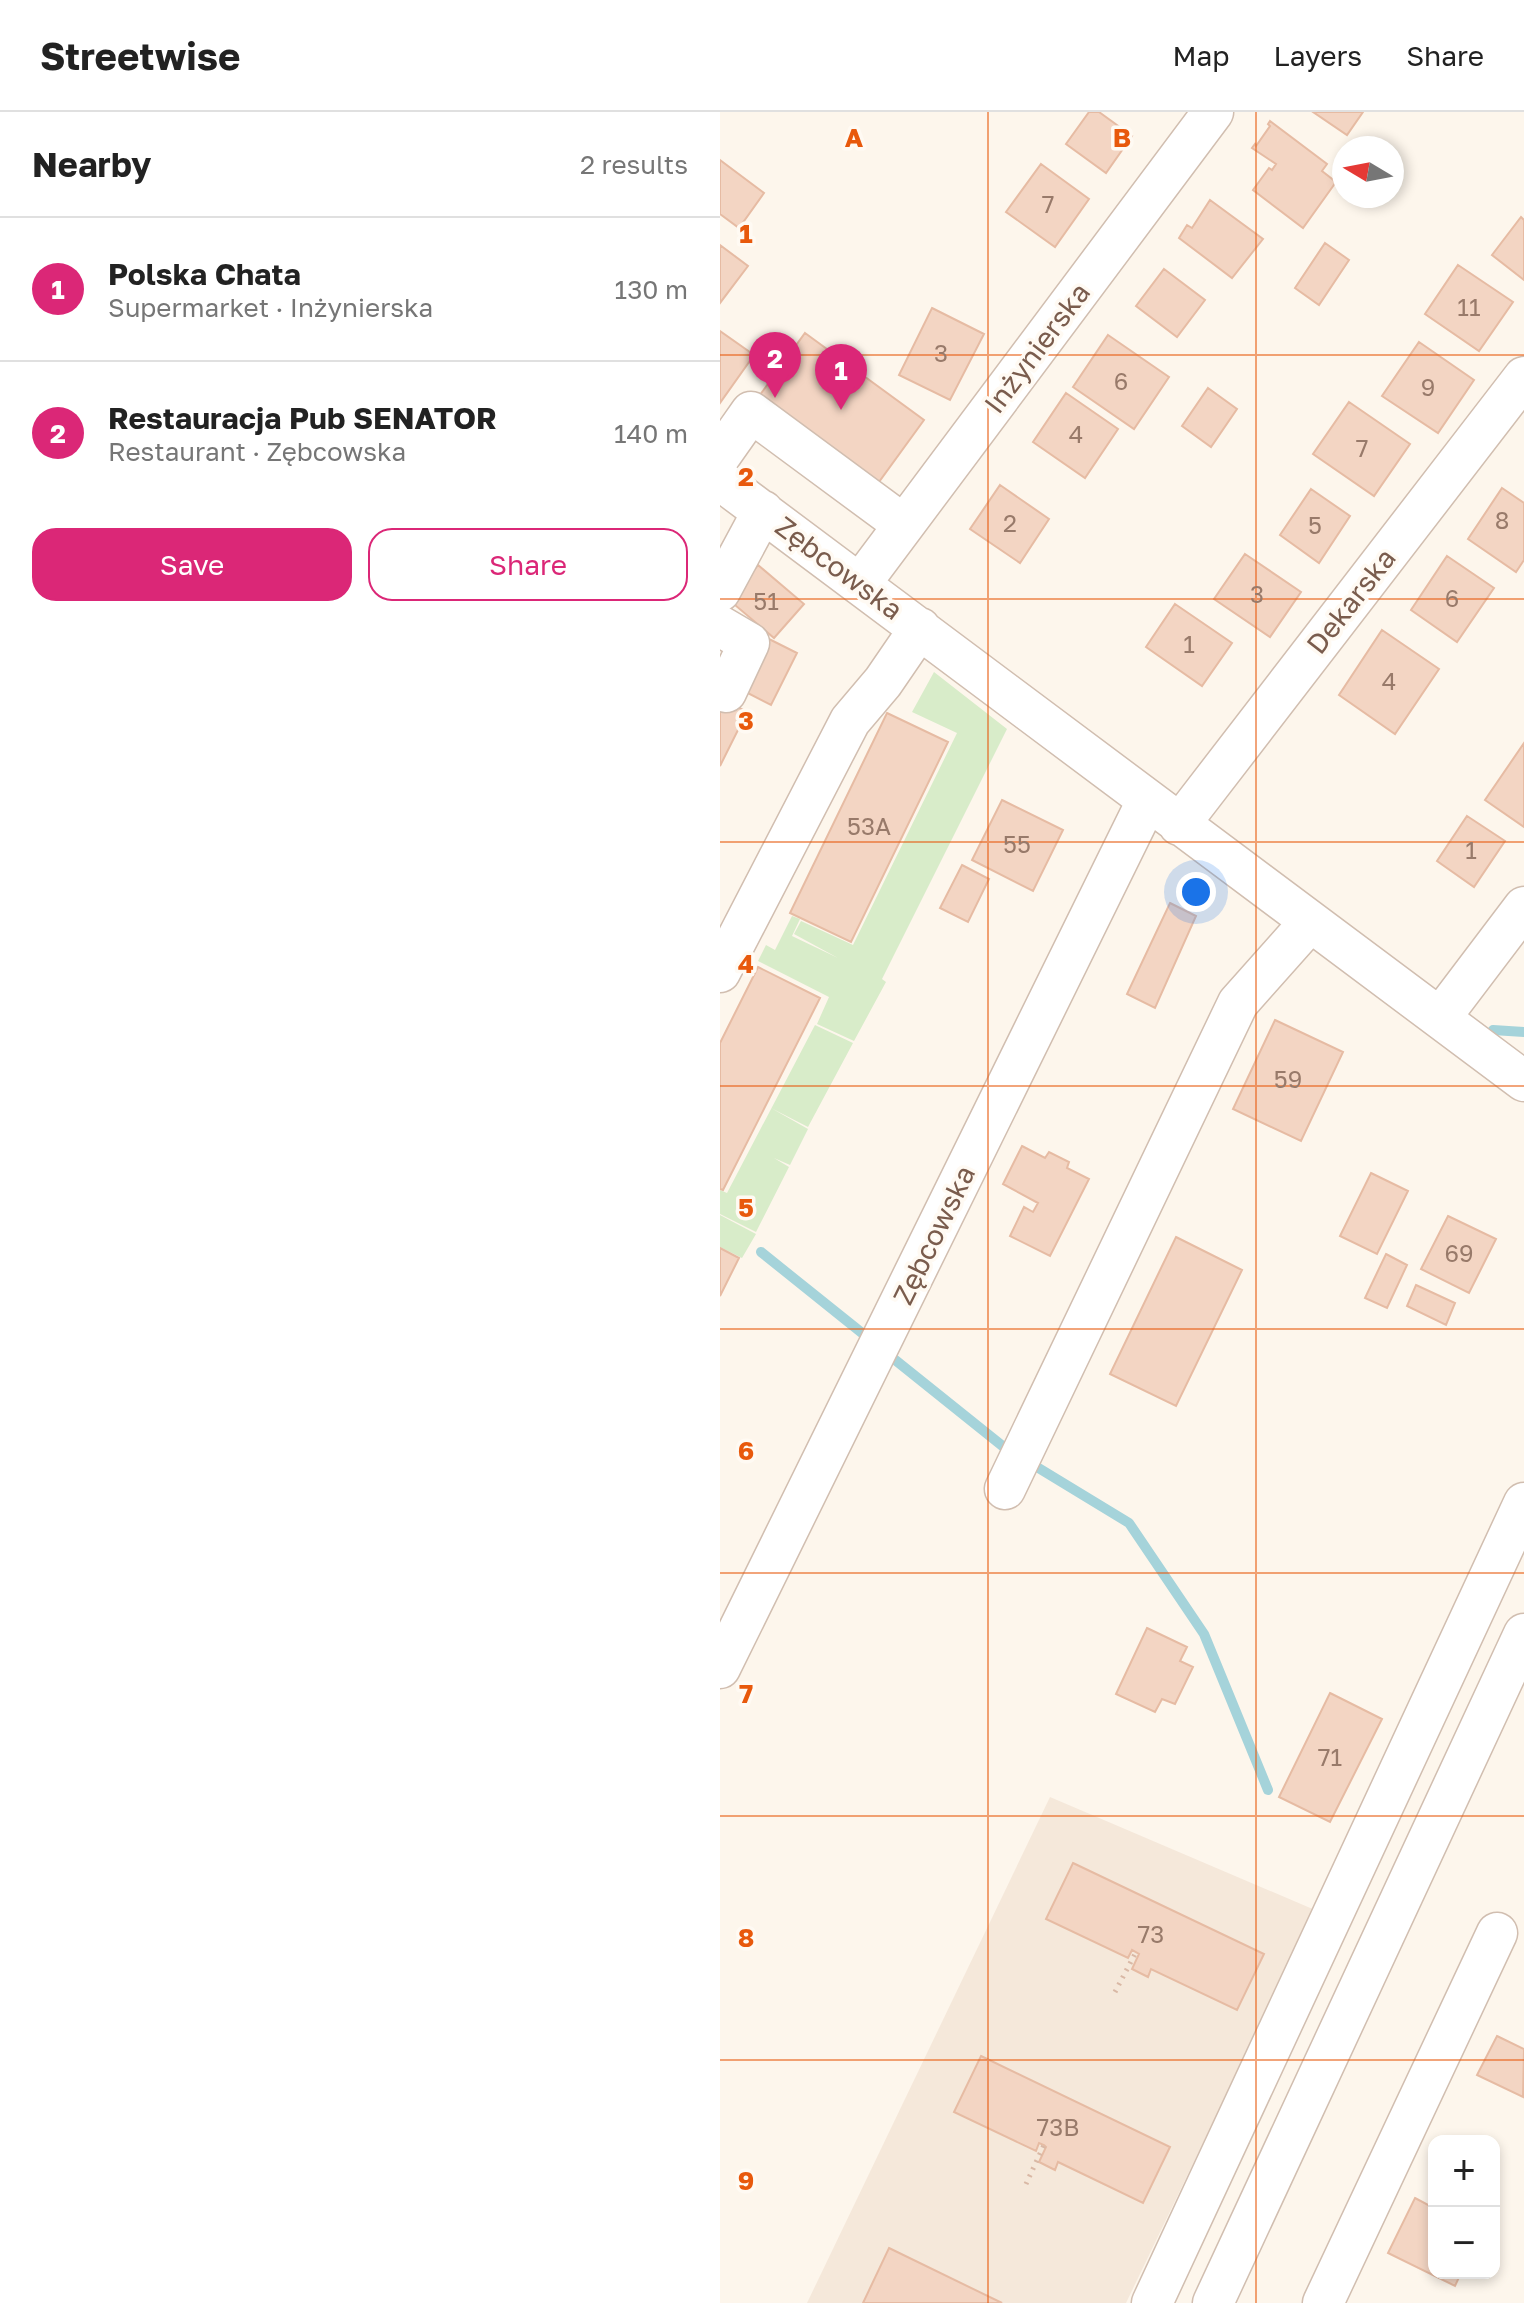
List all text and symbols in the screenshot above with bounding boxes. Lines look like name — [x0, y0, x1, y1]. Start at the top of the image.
text: Streetwise — [40, 33, 240, 78]
text: Map — [1172, 39, 1230, 72]
text: Layers — [1274, 39, 1362, 72]
text: Share — [1406, 39, 1484, 72]
text: A — [845, 122, 864, 153]
text: B — [1113, 122, 1131, 153]
north arrow — [1332, 136, 1404, 208]
text: Nearby — [32, 144, 152, 184]
text: 2 results — [580, 149, 688, 180]
house number: 7 — [1042, 189, 1054, 218]
text: 1 — [739, 218, 753, 249]
text: Polska Chata — [108, 256, 301, 292]
text: 1 — [51, 274, 65, 305]
text: 130 m — [615, 274, 688, 305]
street label: Inżynierska — [977, 276, 1096, 419]
text: Supermarket · Inżynierska — [108, 292, 433, 323]
house number: 11 — [1457, 292, 1481, 321]
pin: 2 — [749, 332, 801, 398]
house number: 3 — [934, 338, 948, 367]
pin: 1 — [815, 344, 867, 410]
house number: 6 — [1114, 366, 1128, 395]
house number: 9 — [1421, 372, 1435, 401]
text: Restauracja Pub SENATOR — [108, 400, 497, 436]
text: 2 — [50, 418, 66, 449]
text: 140 m — [614, 418, 688, 449]
house number: 4 — [1069, 419, 1083, 448]
house number: 7 — [1356, 433, 1368, 462]
text: Restaurant · Zębcowska — [108, 436, 406, 467]
text: 2 — [738, 461, 754, 492]
house number: 8 — [1495, 505, 1509, 534]
house number: 2 — [1003, 508, 1017, 537]
street label: Zębcowska — [769, 509, 909, 626]
house number: 5 — [1308, 510, 1322, 539]
button: Save — [32, 528, 352, 601]
button: Share — [368, 528, 688, 601]
street label: Dekarska — [1299, 542, 1402, 660]
house number: 3 — [1250, 579, 1264, 608]
house number: 6 — [1445, 583, 1459, 612]
house number: 51 — [753, 586, 779, 615]
house number: 1 — [1183, 629, 1195, 658]
house number: 4 — [1382, 666, 1396, 695]
text: 3 — [738, 705, 754, 736]
house number: 53A — [847, 811, 891, 840]
house number: 55 — [1003, 829, 1031, 858]
house number: 1 — [1465, 835, 1477, 864]
your location — [1176, 872, 1216, 912]
text: 4 — [738, 948, 754, 979]
house number: 59 — [1274, 1064, 1302, 1093]
street label: Zębcowska — [886, 1160, 981, 1310]
text: 5 — [738, 1192, 754, 1223]
house number: 69 — [1444, 1238, 1474, 1267]
text: 6 — [738, 1435, 754, 1466]
text: 7 — [739, 1678, 753, 1709]
house number: 71 — [1318, 1742, 1342, 1771]
house number: 73 — [1138, 1919, 1164, 1948]
text: 8 — [738, 1922, 754, 1953]
house number: 73B — [1037, 2112, 1079, 2141]
map controls — [1428, 2135, 1500, 2279]
button: + — [1428, 2135, 1500, 2207]
text: 9 — [738, 2165, 754, 2196]
button: − — [1428, 2207, 1500, 2279]

